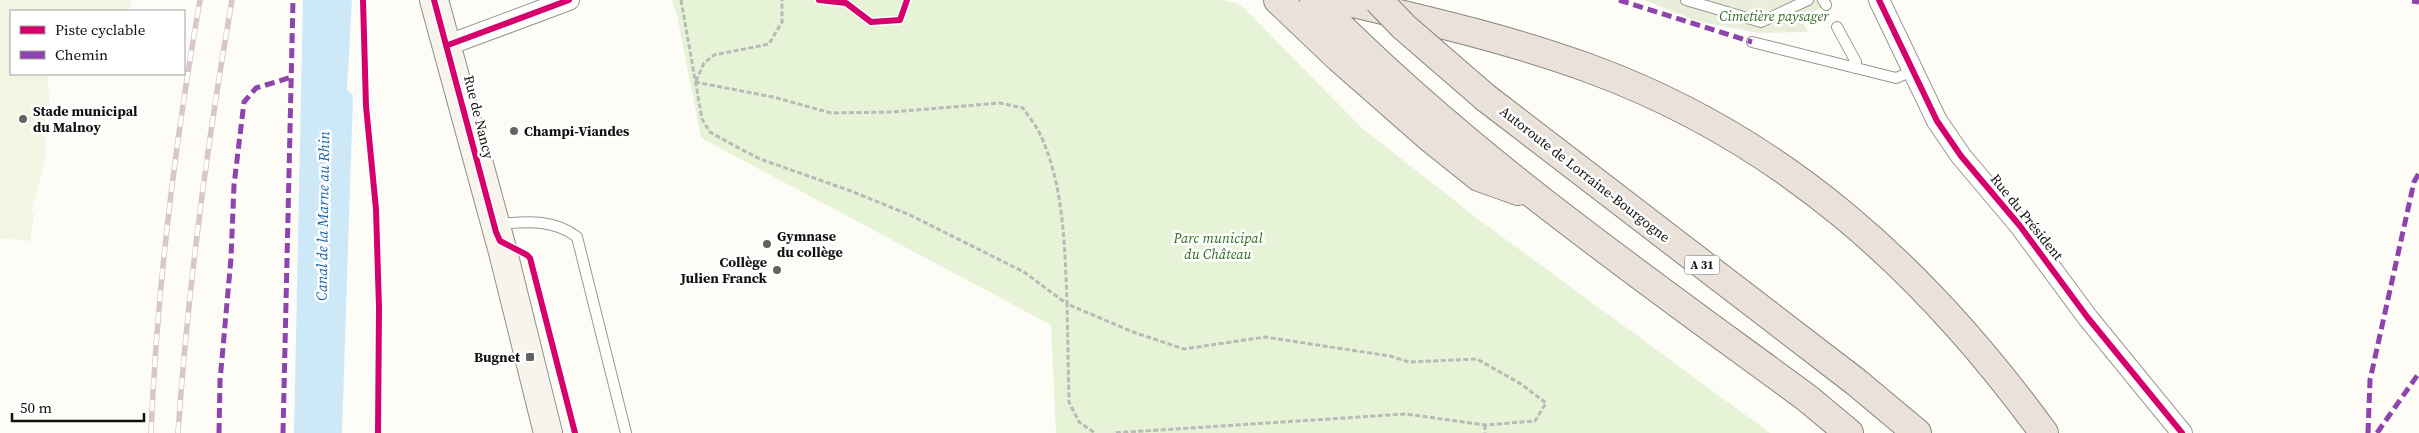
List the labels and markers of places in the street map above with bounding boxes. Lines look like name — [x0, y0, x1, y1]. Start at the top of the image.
place label: Stade municipal du Malnoy — [33, 101, 138, 137]
marker: Stade municipal du Malnoy — [17, 113, 29, 125]
place label: Champi-Viandes — [524, 121, 630, 141]
marker: Champi-Viandes — [508, 125, 520, 137]
place label: Gymnase du collège — [777, 226, 843, 262]
marker: Gymnase du collège — [761, 238, 773, 250]
place label: Collège Julien Franck — [680, 252, 768, 288]
marker: Collège Julien Franck — [771, 264, 783, 276]
place label: Bugnet — [474, 347, 521, 367]
marker: Bugnet — [524, 351, 536, 363]

